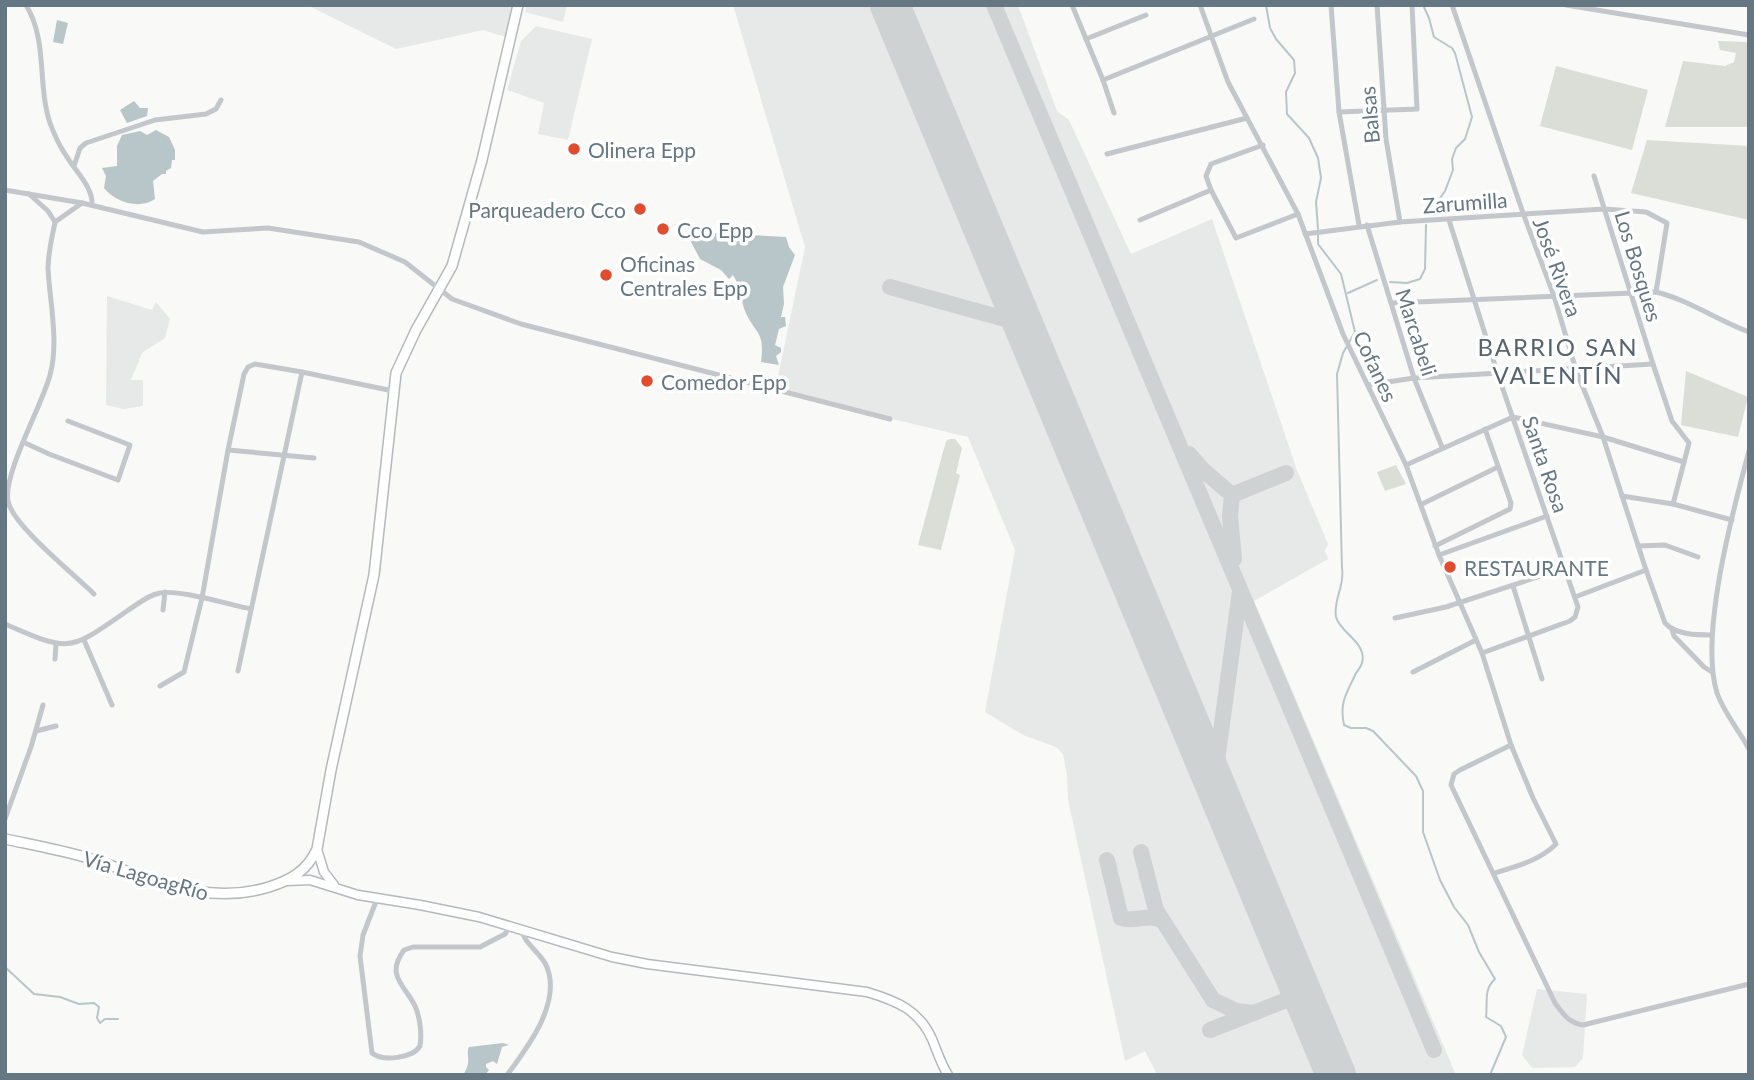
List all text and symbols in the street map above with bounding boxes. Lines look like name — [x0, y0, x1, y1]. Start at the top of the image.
street label: Balsas — [1354, 85, 1384, 145]
place label: Olinera Epp — [588, 137, 696, 162]
marker: Olinera Epp — [566, 141, 582, 157]
street label: Zarumilla — [1422, 187, 1508, 217]
place label: Parqueadero Cco — [468, 197, 626, 222]
marker: Parqueadero Cco — [632, 201, 648, 217]
street label: Los Bosques — [1610, 208, 1668, 324]
street label: José Rivera — [1529, 214, 1587, 320]
place label: Cco Epp — [677, 217, 753, 242]
marker: Cco Epp — [655, 221, 671, 237]
place label: Oficinas Centrales Epp — [620, 251, 748, 300]
marker: Oficinas Centrales Epp — [598, 267, 614, 283]
street label: Marcabeli — [1391, 285, 1443, 379]
street label: Cofanes — [1349, 327, 1403, 405]
district label: BARRIO SAN VALENTÍN — [1478, 332, 1638, 389]
place label: Comedor Epp — [661, 369, 787, 394]
marker: Comedor Epp — [639, 373, 655, 389]
street label: Santa Rosa — [1518, 412, 1574, 516]
place label: RESTAURANTE — [1464, 555, 1609, 580]
marker: RESTAURANTE — [1442, 559, 1458, 575]
street label: Vía LagoagRío — [80, 845, 212, 905]

